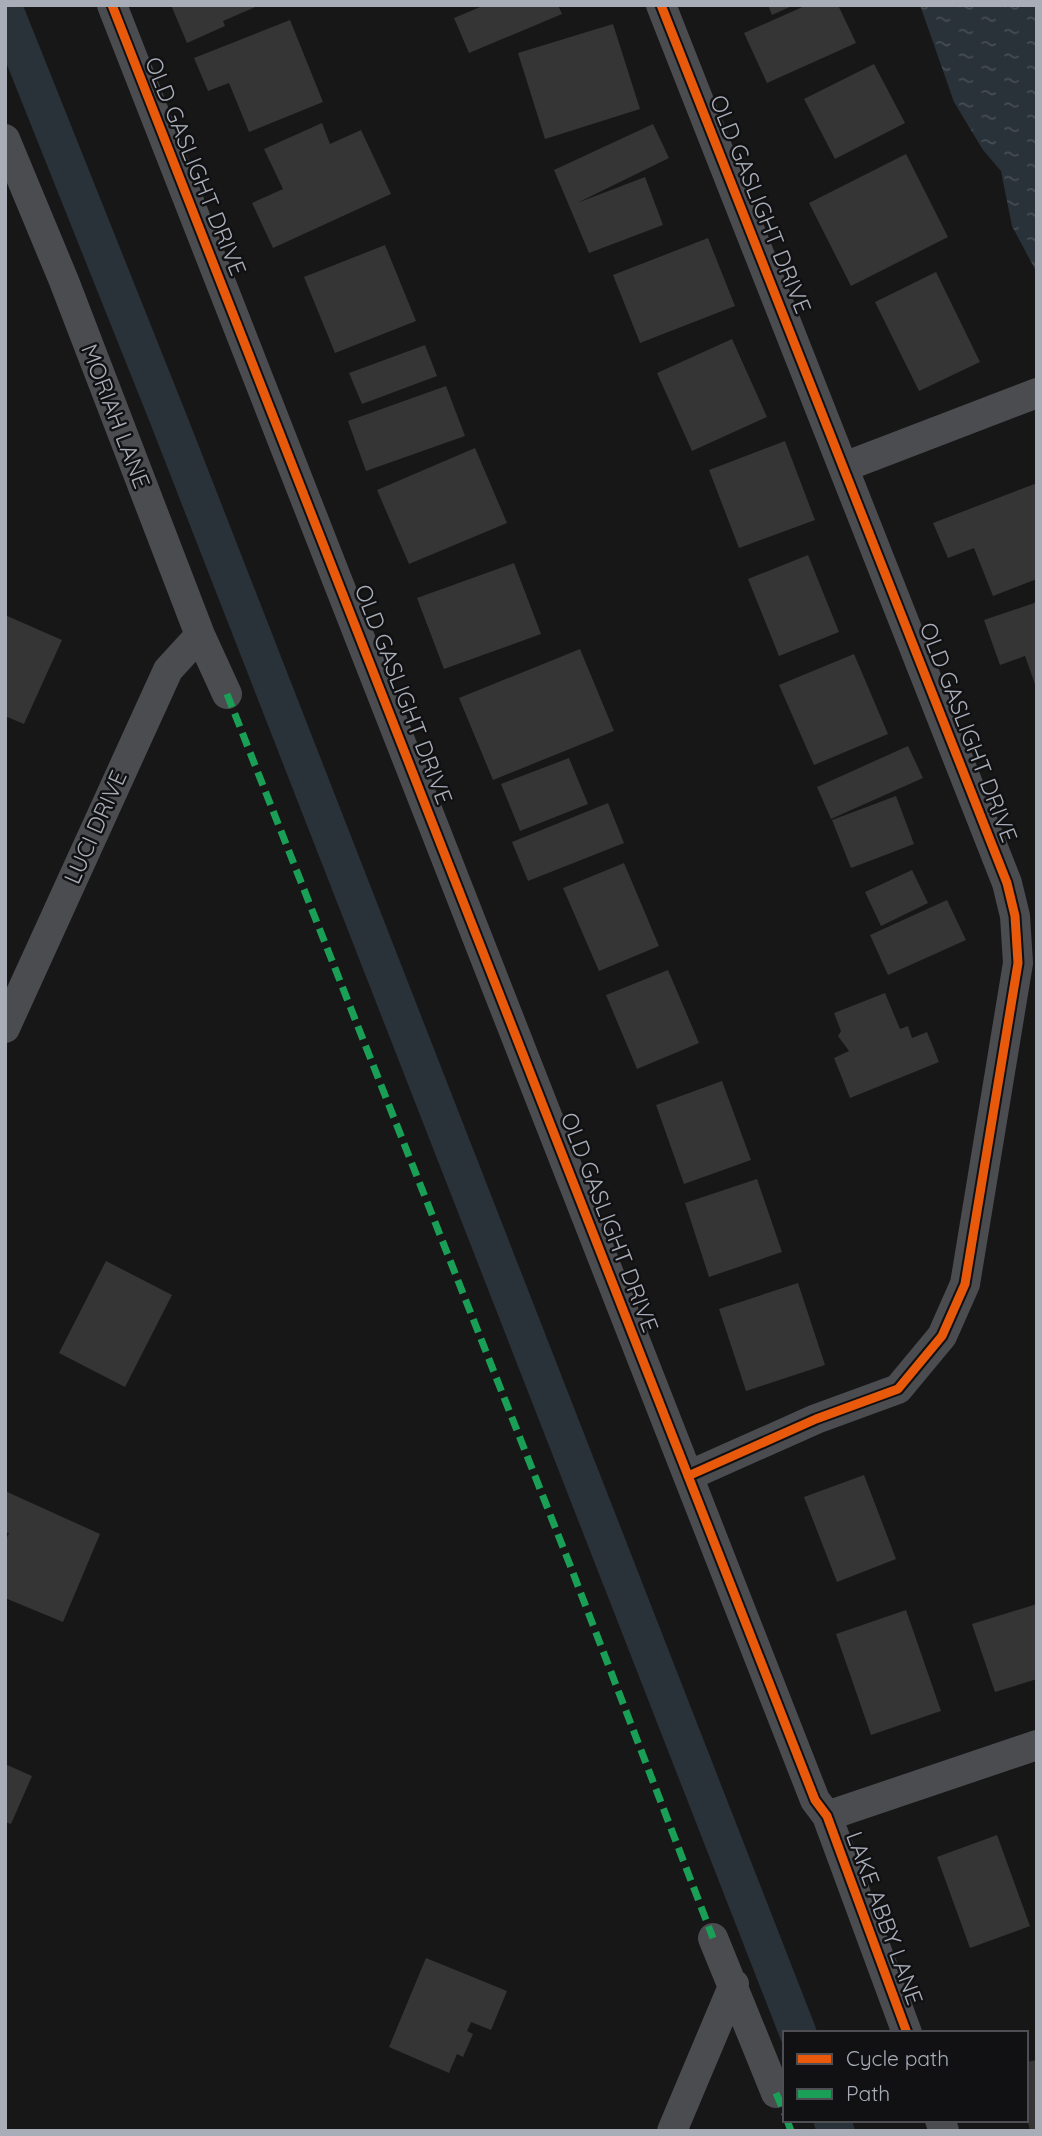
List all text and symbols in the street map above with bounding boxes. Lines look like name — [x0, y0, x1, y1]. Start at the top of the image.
street label: OLD GASLIGHT DRIVE — [139, 52, 253, 280]
street label: OLD GASLIGHT DRIVE — [704, 90, 818, 318]
street label: MORIAH LANE — [75, 340, 157, 492]
street label: OLD GASLIGHT DRIVE — [349, 580, 459, 808]
street label: OLD GASLIGHT DRIVE — [914, 618, 1024, 846]
street label: LUCI DRIVE — [57, 766, 133, 888]
street label: OLD GASLIGHT DRIVE — [555, 1108, 665, 1336]
street label: LAKE ABBY LANE — [840, 1827, 930, 2009]
legend — [783, 2031, 1028, 2122]
text: Cycle path — [846, 2045, 949, 2071]
text: Path — [846, 2080, 890, 2106]

